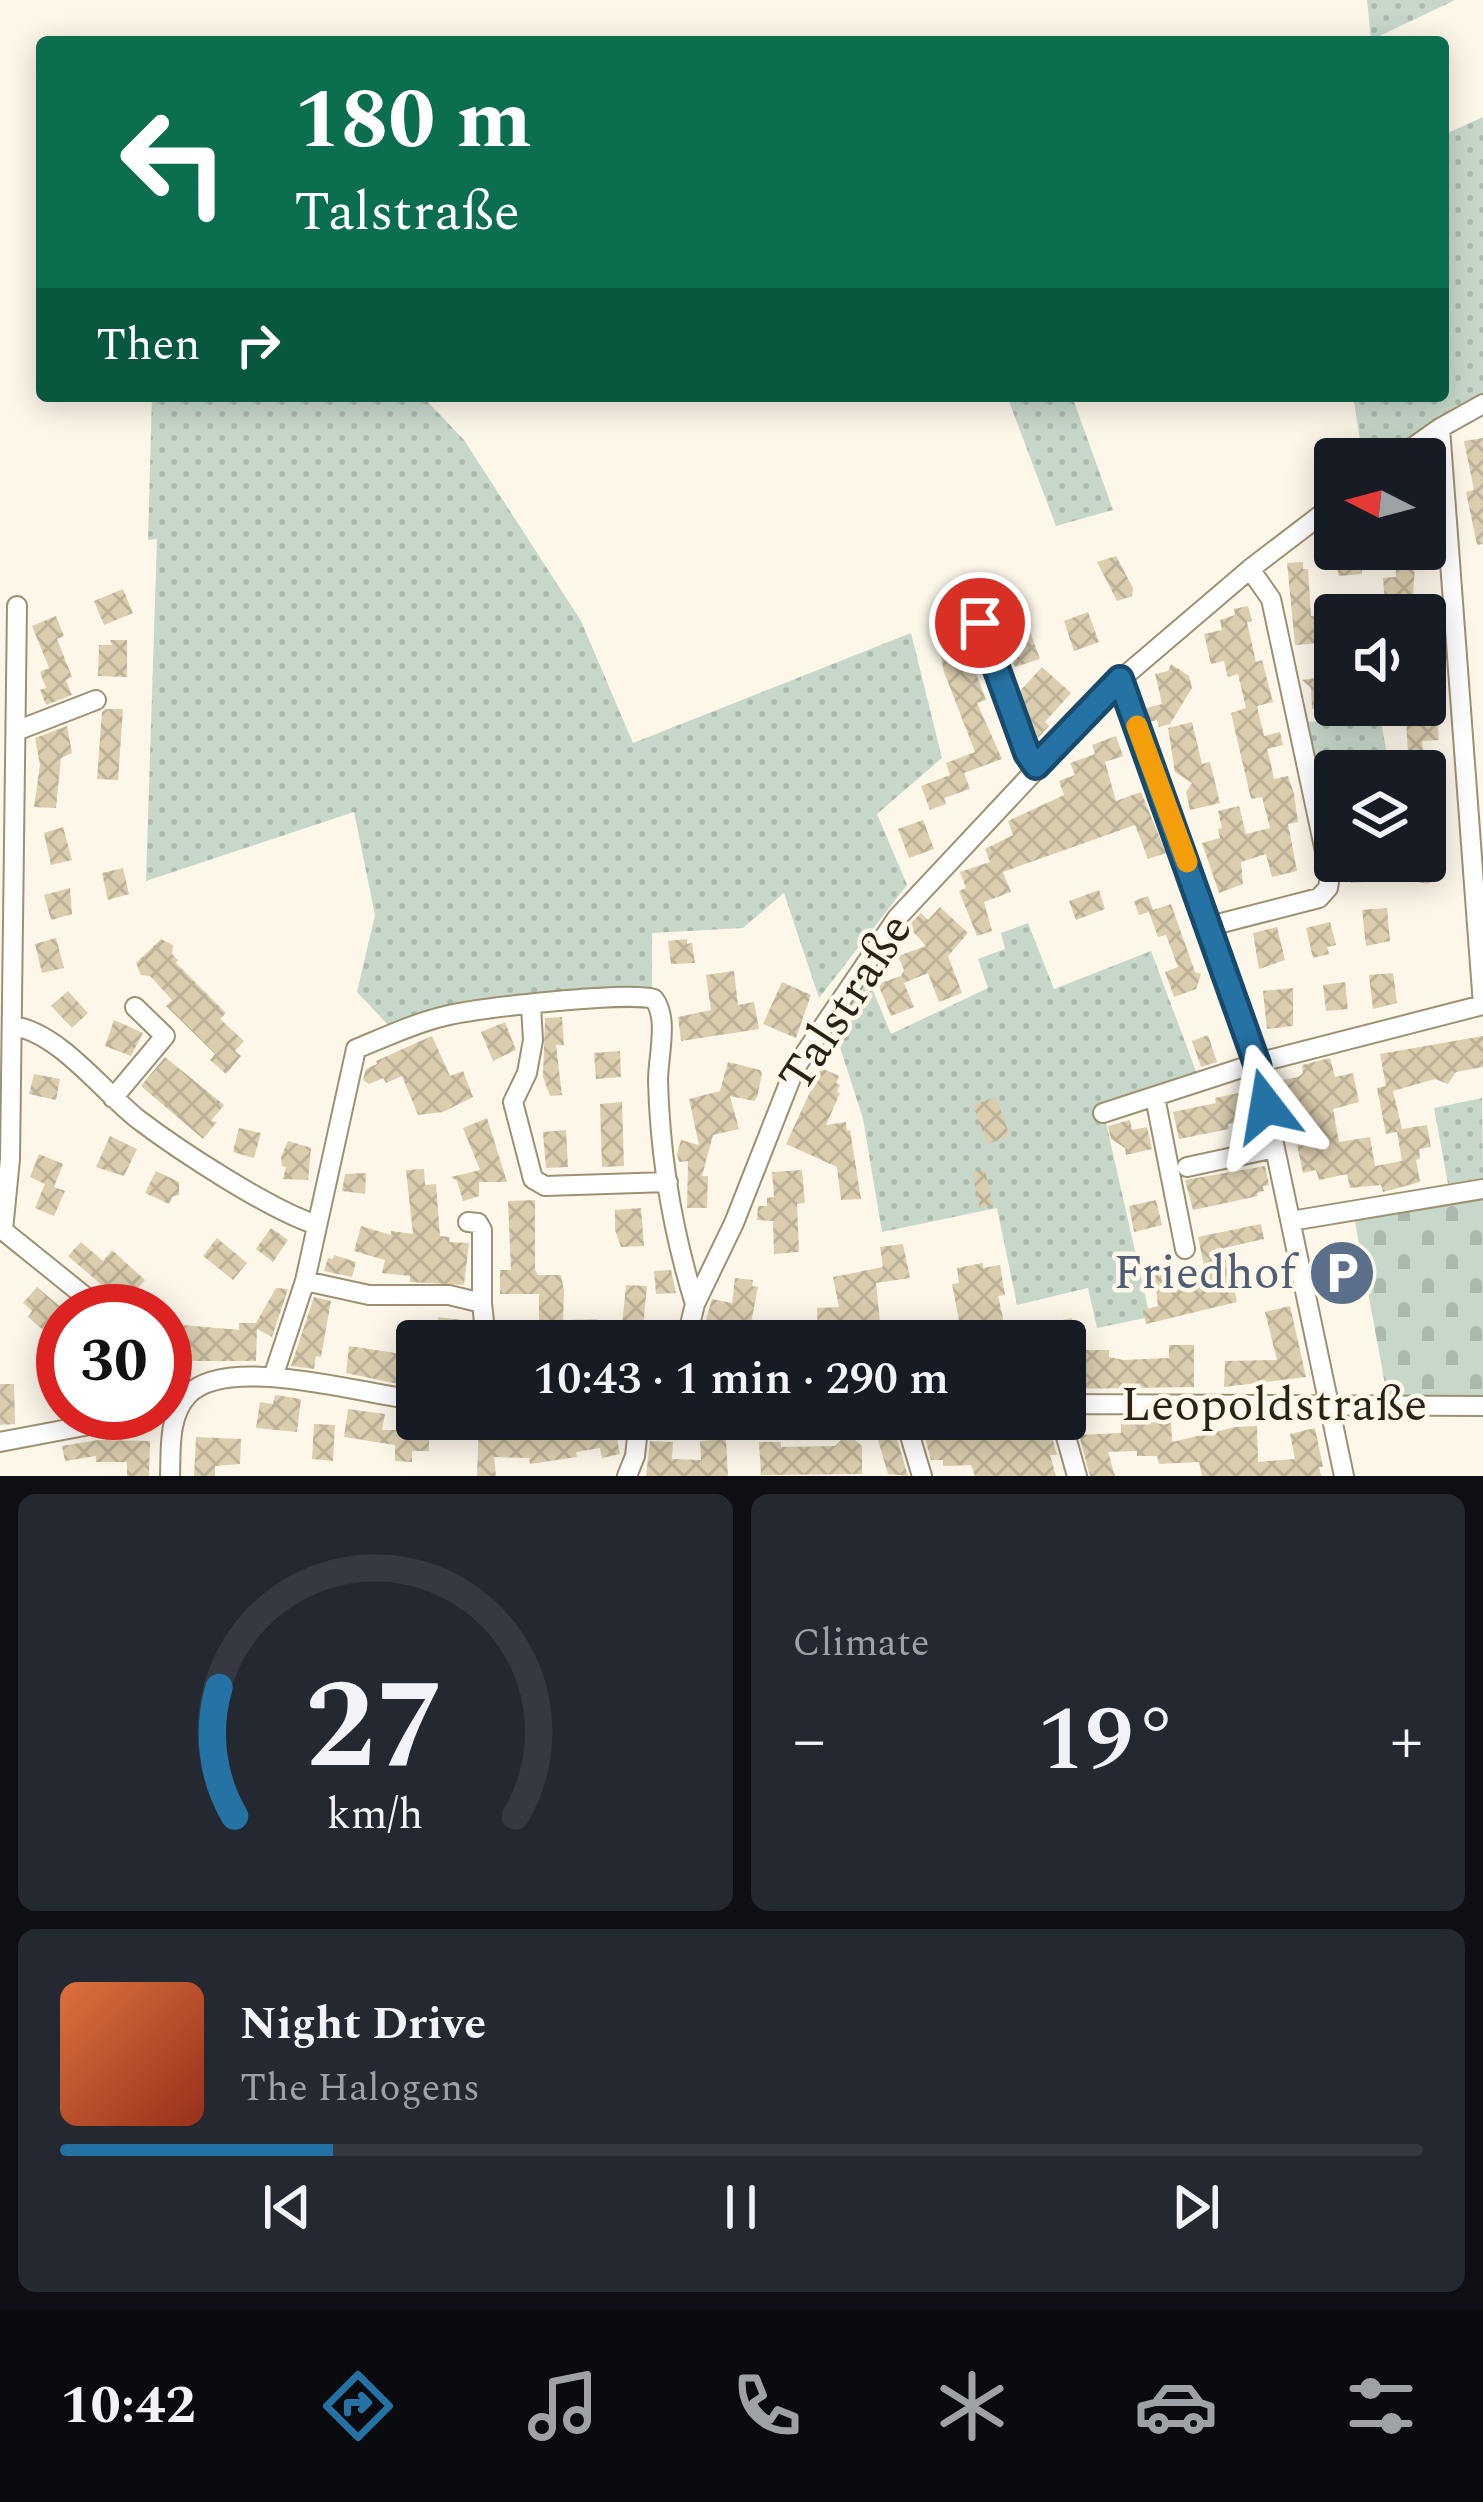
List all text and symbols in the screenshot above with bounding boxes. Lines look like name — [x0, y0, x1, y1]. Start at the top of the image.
text: 180 m — [294, 57, 532, 185]
icon: left — [96, 84, 252, 240]
text: Talstraße — [294, 172, 520, 254]
text: Then — [96, 311, 201, 380]
icon: right — [225, 312, 291, 378]
north arrow — [1314, 438, 1446, 570]
map controls — [1314, 438, 1446, 882]
pin — [929, 572, 1031, 674]
icon: arrive — [947, 590, 1013, 656]
button: sound — [1314, 594, 1446, 726]
button: layers — [1314, 750, 1446, 882]
street label: Talstraße — [761, 899, 931, 1107]
position arrow — [1203, 1043, 1329, 1169]
place label: Friedhof — [1114, 1237, 1300, 1310]
parking icon: Friedhof — [1307, 1238, 1377, 1308]
speed limit sign: 30 — [36, 1284, 192, 1440]
text: 10:43 · 1 min · 290 m — [533, 1345, 949, 1414]
street label: Leopoldstraße — [1121, 1369, 1427, 1442]
text: Climate — [793, 1614, 930, 1673]
text: 27 — [305, 1633, 445, 1823]
text: 19° — [1037, 1673, 1178, 1810]
text: − — [793, 1691, 826, 1792]
text: + — [1390, 1691, 1423, 1792]
text: km/h — [327, 1782, 424, 1847]
text: Night Drive — [240, 1990, 486, 2059]
text: The Halogens — [240, 2059, 480, 2118]
icon: previous — [254, 2174, 320, 2240]
icon: pause — [708, 2174, 774, 2240]
icon: next — [1163, 2174, 1229, 2240]
icon: directions — [316, 2364, 400, 2448]
icon: music — [521, 2364, 605, 2448]
icon: phone — [725, 2364, 809, 2448]
icon: climate — [930, 2364, 1014, 2448]
icon: car — [1134, 2364, 1218, 2448]
icon: filters — [1339, 2364, 1423, 2448]
text: 10:42 — [60, 2365, 196, 2447]

